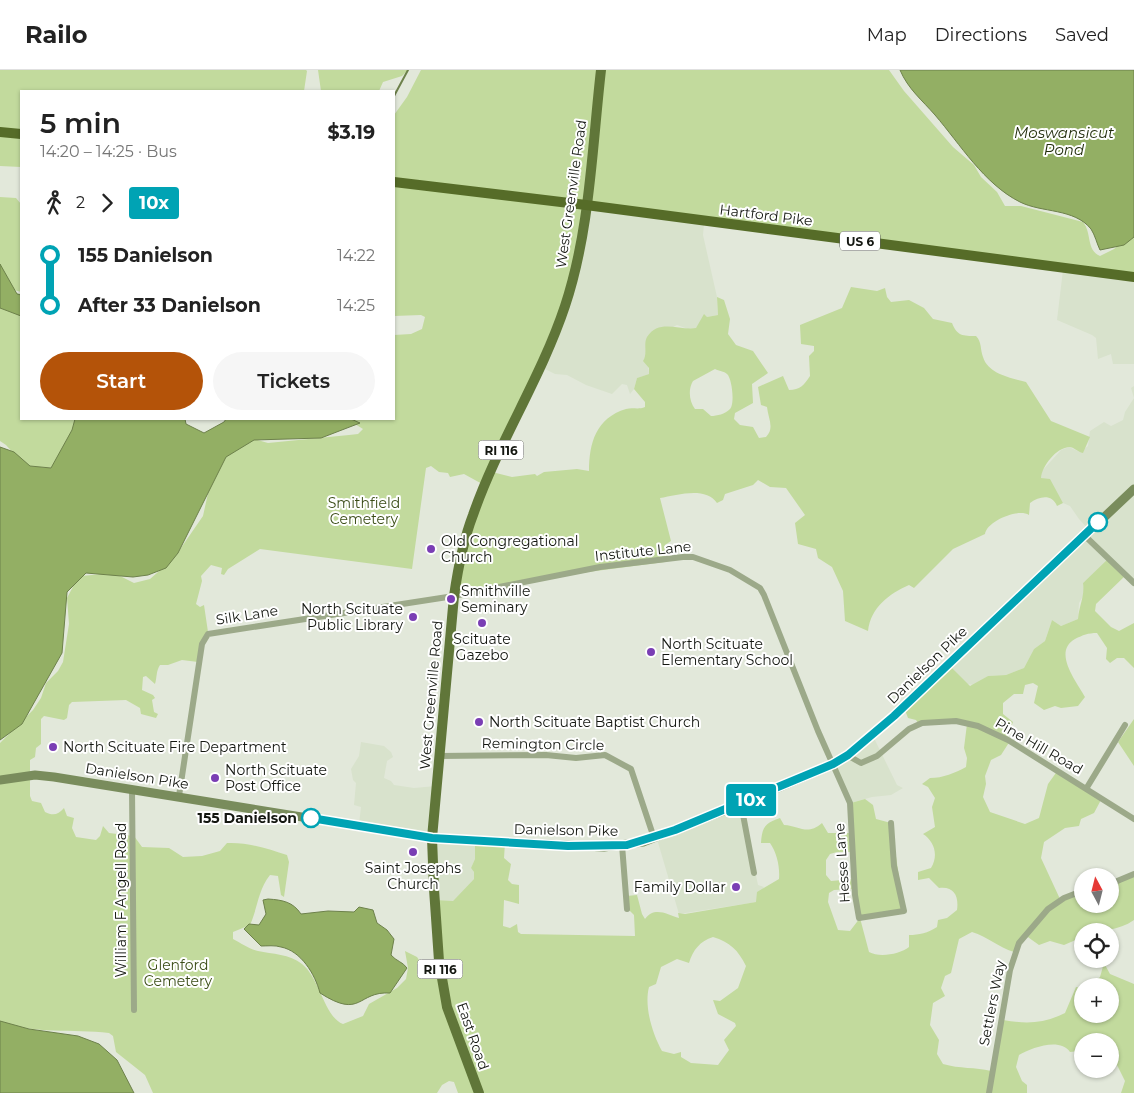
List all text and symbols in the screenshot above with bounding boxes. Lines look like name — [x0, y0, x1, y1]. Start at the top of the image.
text: Railo — [25, 20, 88, 49]
text: Map — [867, 24, 907, 46]
text: Directions — [935, 24, 1027, 46]
text: Saved — [1055, 24, 1109, 46]
text: 5 min — [40, 106, 121, 140]
street label: West Greenville Road — [552, 119, 590, 269]
text: $3.19 — [327, 121, 375, 144]
water label: Moswansicut Pond — [1014, 123, 1114, 159]
text: 14:20 – 14:25 · Bus — [40, 142, 177, 161]
icon: walk — [40, 189, 68, 217]
icon: forward — [93, 189, 121, 217]
text: 10x — [139, 192, 169, 214]
text: 2 — [76, 193, 85, 212]
street label: Hartford Pike — [719, 200, 813, 230]
road number: US 6 — [840, 232, 880, 250]
text: 155 Danielson — [78, 244, 213, 267]
text: 14:22 — [337, 246, 375, 265]
text: After 33 Danielson — [78, 294, 261, 317]
text: 14:25 — [337, 296, 375, 315]
button: Start — [40, 352, 203, 410]
button: Tickets — [213, 352, 375, 410]
road number: RI 116 — [478, 440, 524, 460]
park label: Smithfield Cemetery — [328, 494, 400, 528]
unlabelled marker — [1088, 512, 1108, 532]
place label: Old Congregational Church — [441, 532, 579, 566]
street label: Institute Lane — [594, 537, 692, 565]
marker: Old Congregational Church — [425, 543, 437, 555]
place label: Smithville Seminary — [461, 582, 530, 616]
marker: Smithville Seminary — [445, 593, 457, 605]
place label: North Scituate Public Library — [301, 600, 403, 634]
street label: Silk Lane — [215, 601, 279, 629]
marker: North Scituate Public Library — [407, 611, 419, 623]
marker: Scituate Gazebo — [476, 617, 488, 629]
street label: West Greenville Road — [416, 620, 446, 770]
street label: Danielson Pike — [883, 622, 971, 708]
place label: Scituate Gazebo — [453, 630, 511, 664]
place label: North Scituate Elementary School — [661, 635, 793, 669]
marker: North Scituate Elementary School — [645, 646, 657, 658]
place label: North Scituate Baptist Church — [489, 713, 700, 731]
street label: Pine Hill Road — [992, 714, 1086, 778]
marker: North Scituate Baptist Church — [473, 716, 485, 728]
street label: Remington Circle — [481, 734, 605, 754]
place label: North Scituate Fire Department — [63, 738, 287, 756]
marker: North Scituate Fire Department — [47, 741, 59, 753]
street label: Danielson Pike — [84, 759, 190, 793]
place label: North Scituate Post Office — [225, 761, 327, 795]
marker: North Scituate Post Office — [209, 772, 221, 784]
line badge: 10x — [722, 784, 780, 816]
text: 10x — [736, 789, 766, 811]
marker: 155 Danielson — [301, 808, 321, 828]
place label: 155 Danielson — [198, 809, 297, 827]
street label: Danielson Pike — [514, 820, 618, 840]
street label: William F Angell Road — [112, 822, 130, 978]
street label: Hesse Lane — [830, 822, 854, 904]
marker: Saint Josephs Church — [407, 846, 419, 858]
place label: Saint Josephs Church — [365, 859, 461, 893]
north arrow — [1074, 868, 1119, 912]
map controls — [1074, 868, 1119, 1078]
place label: Family Dollar — [634, 878, 726, 896]
marker: Family Dollar — [730, 881, 742, 893]
button: locate — [1074, 923, 1119, 968]
park label: Glenford Cemetery — [144, 956, 213, 990]
street label: Settlers Way — [975, 958, 1009, 1047]
road number: RI 116 — [418, 960, 462, 979]
button: + — [1074, 978, 1119, 1023]
street label: East Road — [453, 1000, 493, 1072]
button: − — [1074, 1033, 1119, 1078]

